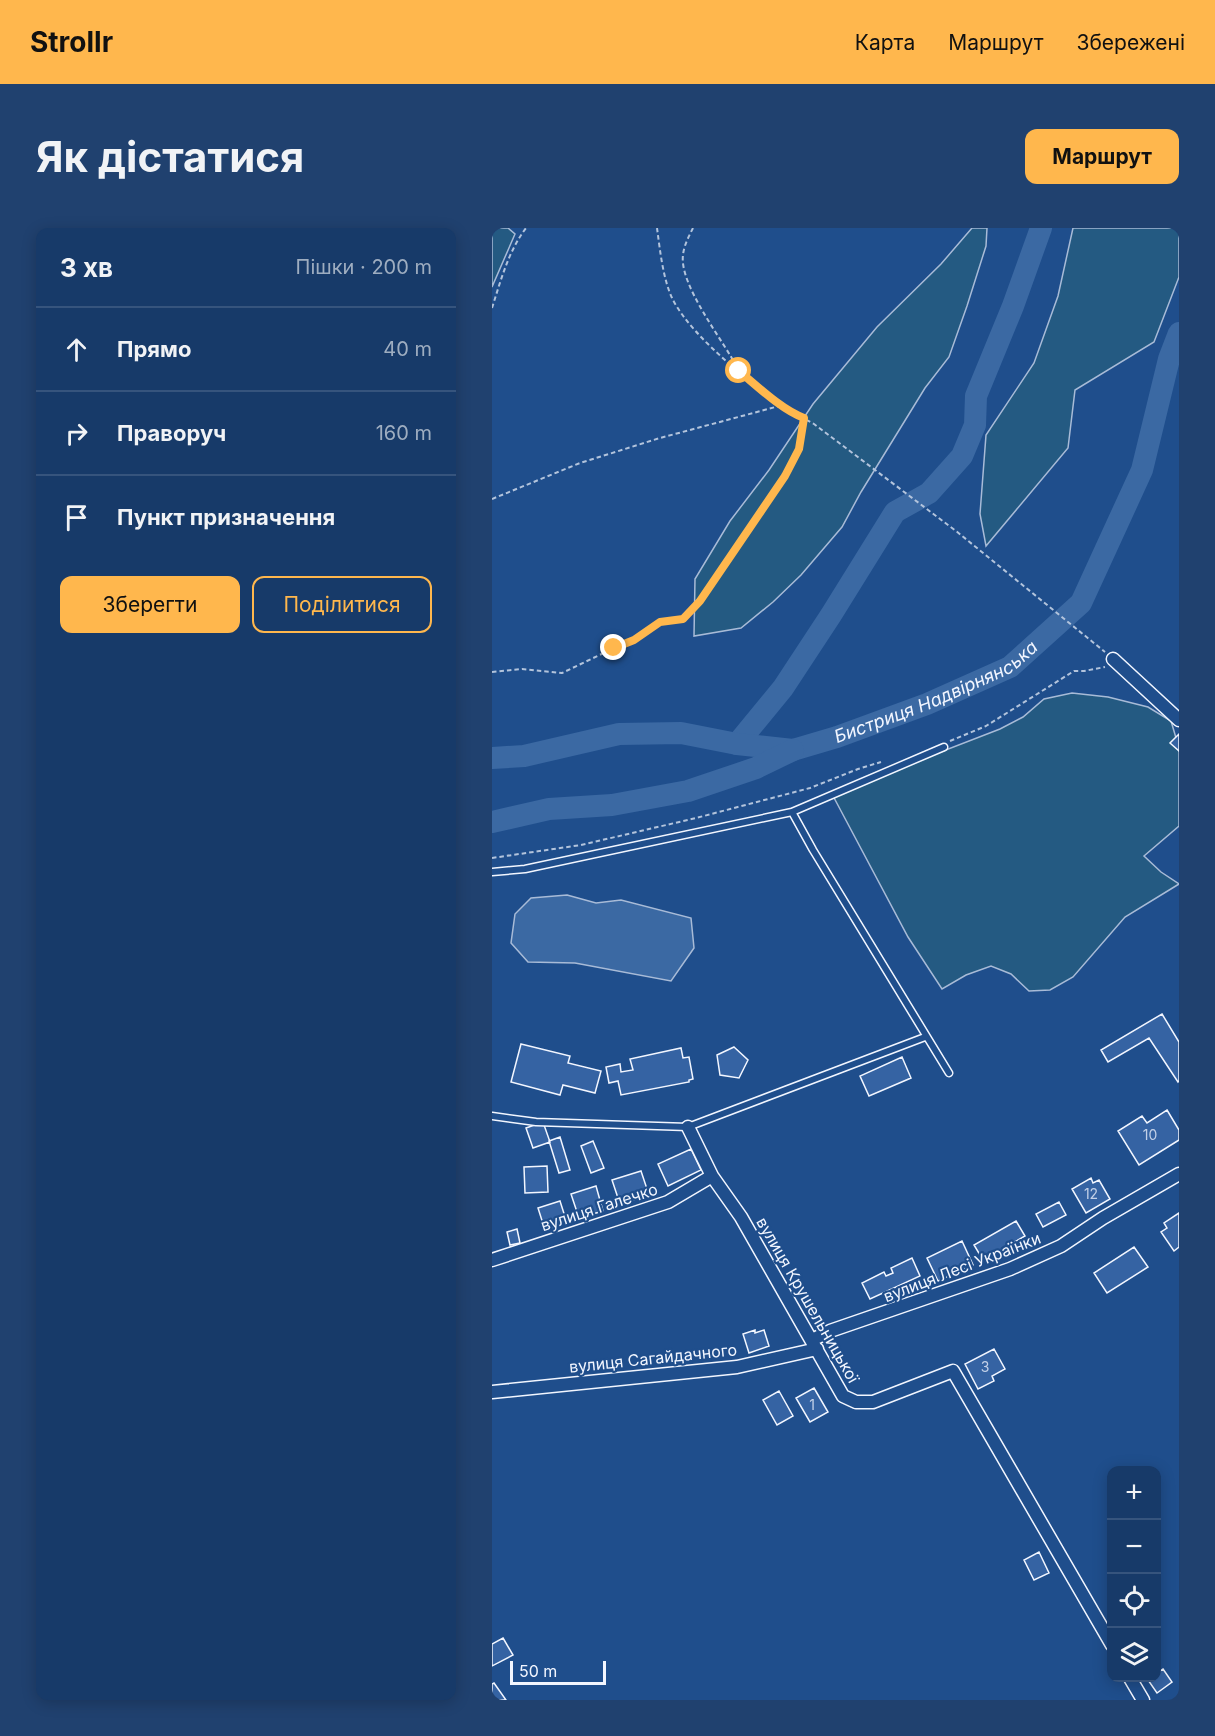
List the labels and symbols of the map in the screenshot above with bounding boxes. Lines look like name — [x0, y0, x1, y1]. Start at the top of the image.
route start — [725, 357, 751, 383]
route end — [600, 634, 626, 660]
water label: Бистриця Надвірнянська — [831, 636, 1042, 747]
house number: 10 — [1143, 1126, 1157, 1143]
street label: вулиця Галечко — [538, 1179, 660, 1235]
house number: 12 — [1084, 1185, 1098, 1202]
street label: вулиця Крушельницької — [752, 1214, 864, 1387]
street label: вулиця Лесі Українки — [881, 1228, 1043, 1306]
street label: вулиця Сагайдачного — [568, 1339, 738, 1377]
house number: 3 — [981, 1358, 989, 1375]
house number: 1 — [809, 1396, 815, 1413]
scale bar — [510, 1658, 606, 1686]

